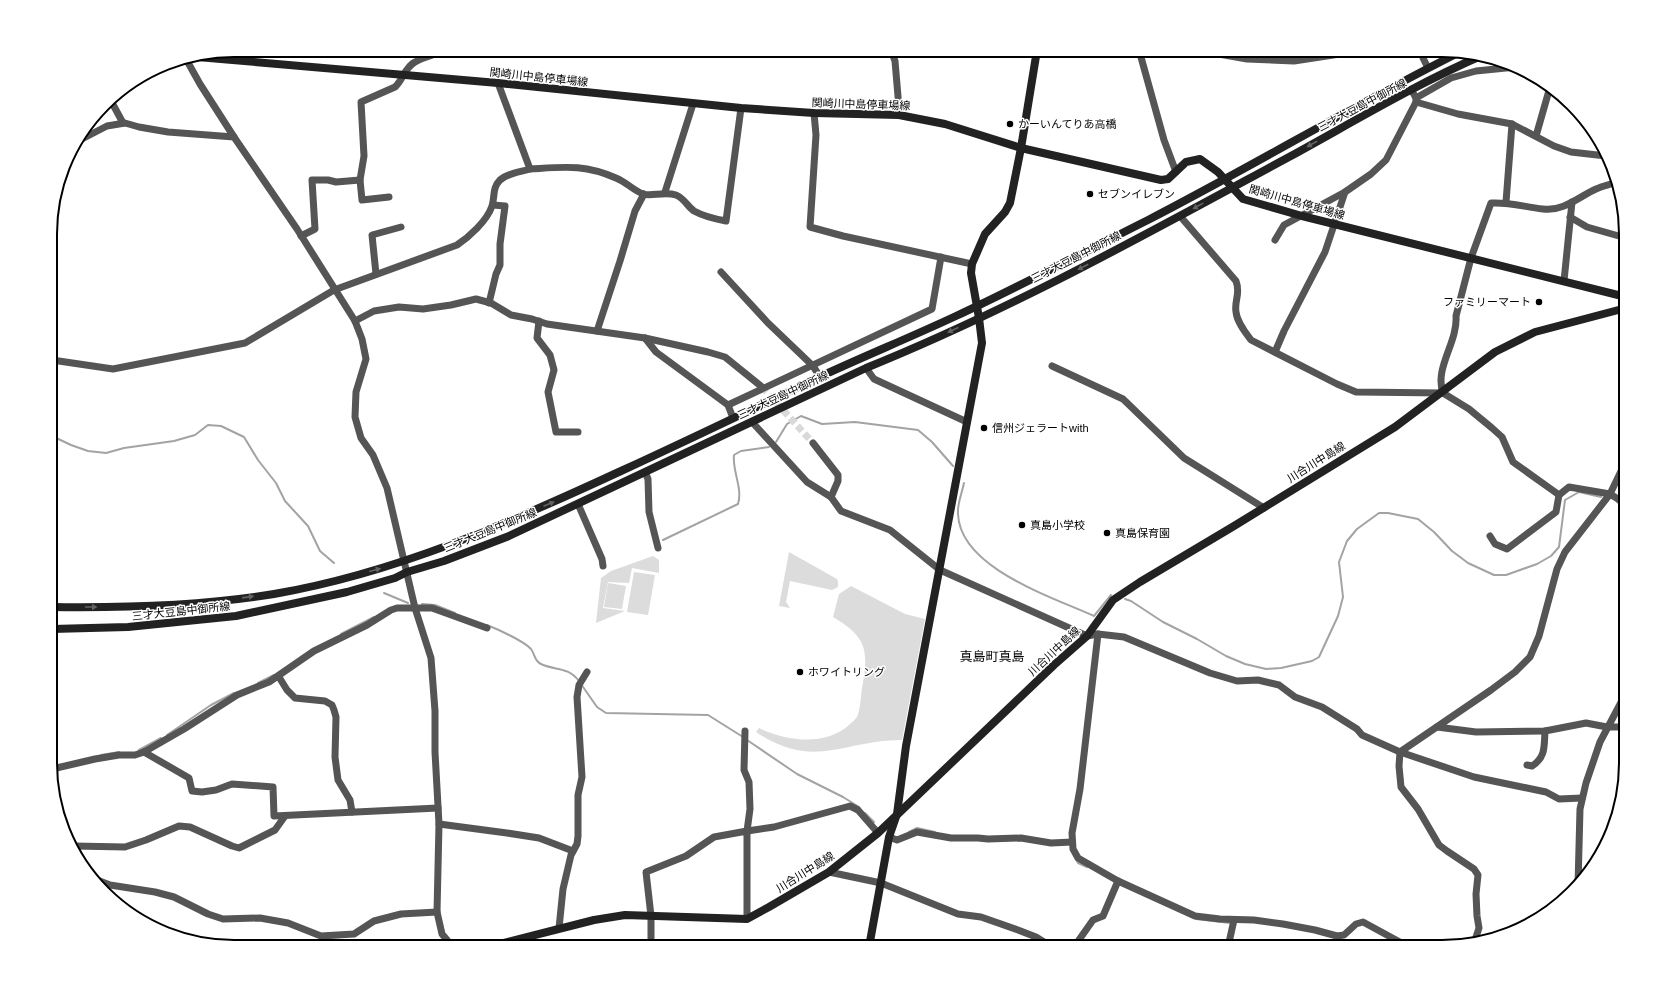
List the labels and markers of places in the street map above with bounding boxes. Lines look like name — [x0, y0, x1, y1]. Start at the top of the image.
place label: かーいんてりあ高橋 — [1018, 118, 1116, 130]
marker: かーいんてりあ高橋 — [1005, 119, 1015, 129]
place label: セブンイレブン — [1098, 188, 1175, 200]
marker: セブンイレブン — [1085, 189, 1095, 199]
place label: ファミリーマート — [1443, 296, 1531, 308]
marker: ファミリーマート — [1534, 297, 1544, 307]
place label: 信州ジェラートwith — [992, 422, 1089, 434]
marker: 信州ジェラートwith — [979, 423, 989, 433]
place label: 真島小学校 — [1030, 519, 1085, 531]
marker: 真島小学校 — [1017, 520, 1027, 530]
place label: 真島保育園 — [1115, 527, 1170, 539]
marker: 真島保育園 — [1102, 528, 1112, 538]
place label: ホワイトリング — [808, 666, 885, 678]
marker: ホワイトリング — [795, 667, 805, 677]

